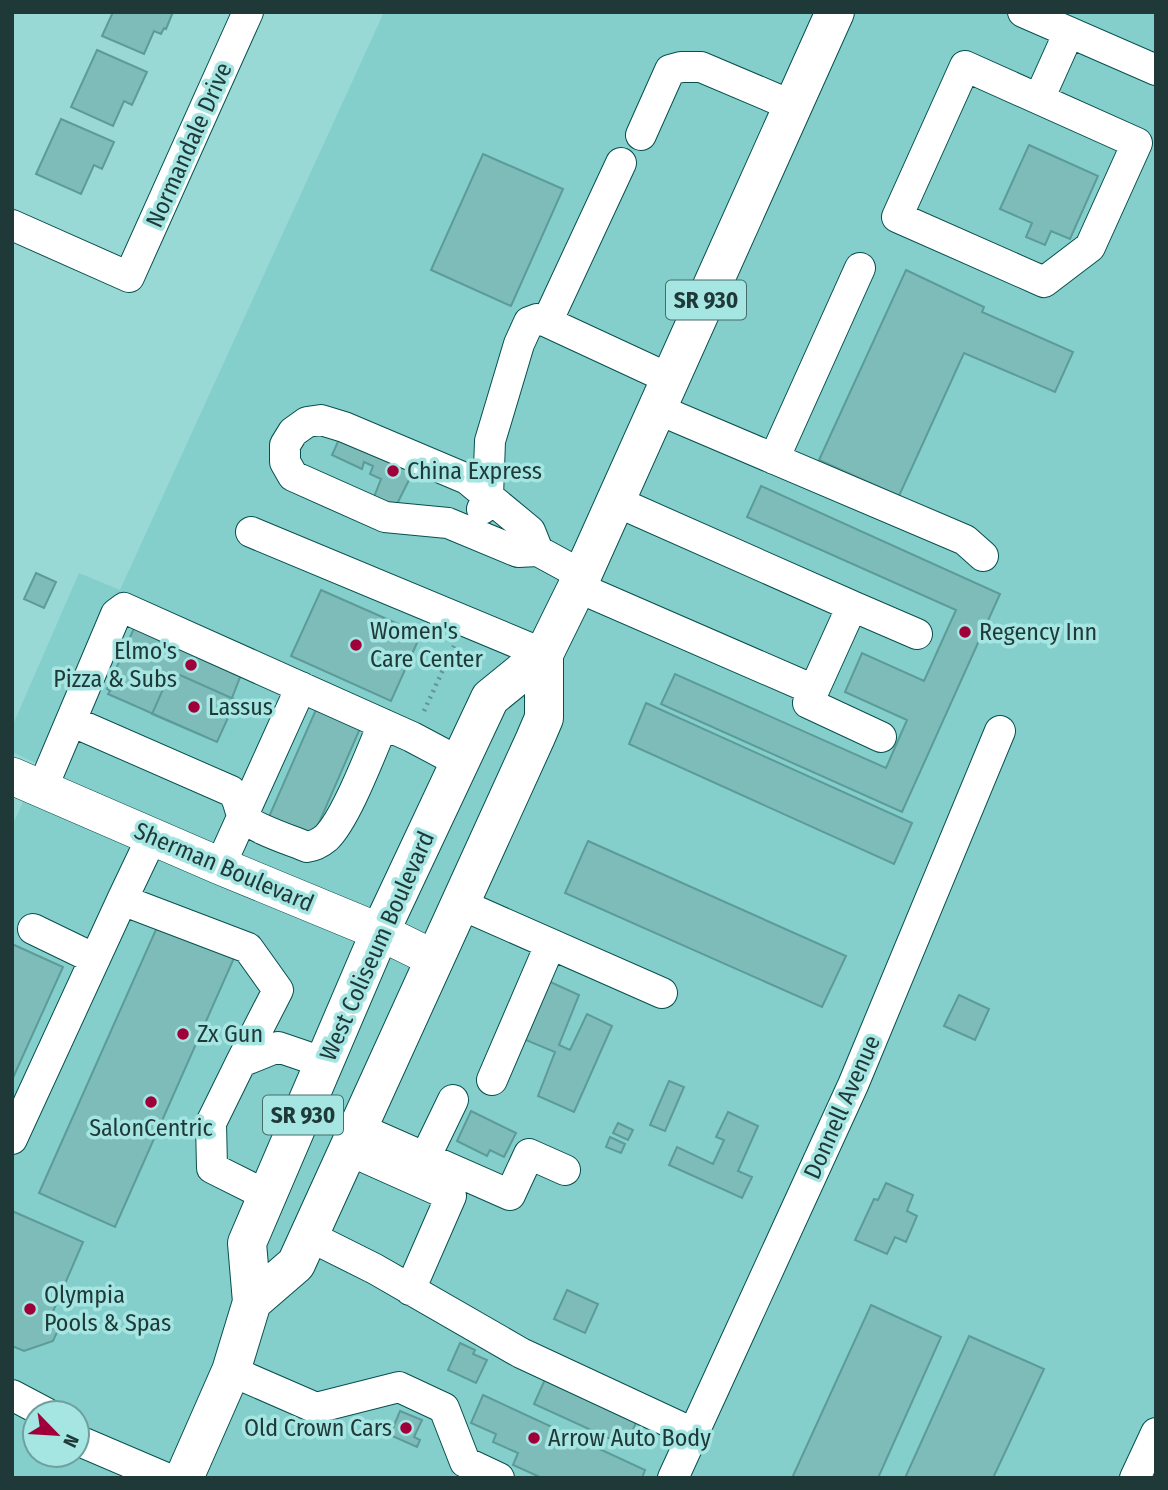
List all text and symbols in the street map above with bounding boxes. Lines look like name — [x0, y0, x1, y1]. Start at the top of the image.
street label: Normandale Drive — [140, 58, 238, 232]
road number: SR 930 — [666, 280, 746, 320]
place label: China Express — [407, 457, 542, 485]
marker: China Express — [385, 463, 401, 479]
place label: Women's Care Center — [370, 617, 483, 673]
place label: Regency Inn — [979, 618, 1097, 646]
marker: Regency Inn — [957, 624, 973, 640]
place label: Elmo's Pizza & Subs — [53, 637, 177, 693]
marker: Women's Care Center — [348, 637, 364, 653]
marker: Elmo's Pizza & Subs — [183, 657, 199, 673]
place label: Lassus — [208, 693, 273, 721]
marker: Lassus — [186, 699, 202, 715]
street label: Sherman Boulevard — [130, 817, 318, 917]
street label: West Coliseum Boulevard — [314, 827, 440, 1065]
place label: Zx Gun — [197, 1020, 263, 1048]
marker: Zx Gun — [175, 1026, 191, 1042]
street label: Donnell Avenue — [798, 1031, 886, 1183]
marker: SalonCentric — [143, 1094, 159, 1110]
road number: SR 930 — [263, 1096, 343, 1134]
place label: SalonCentric — [89, 1114, 213, 1142]
place label: Olympia Pools & Spas — [44, 1281, 171, 1337]
marker: Olympia Pools & Spas — [22, 1301, 38, 1317]
north arrow — [21, 1399, 91, 1469]
place label: Old Crown Cars — [244, 1414, 392, 1442]
marker: Old Crown Cars — [398, 1420, 414, 1436]
place label: Arrow Auto Body — [548, 1424, 711, 1452]
marker: Arrow Auto Body — [526, 1430, 542, 1446]
text: N — [58, 1431, 84, 1451]

